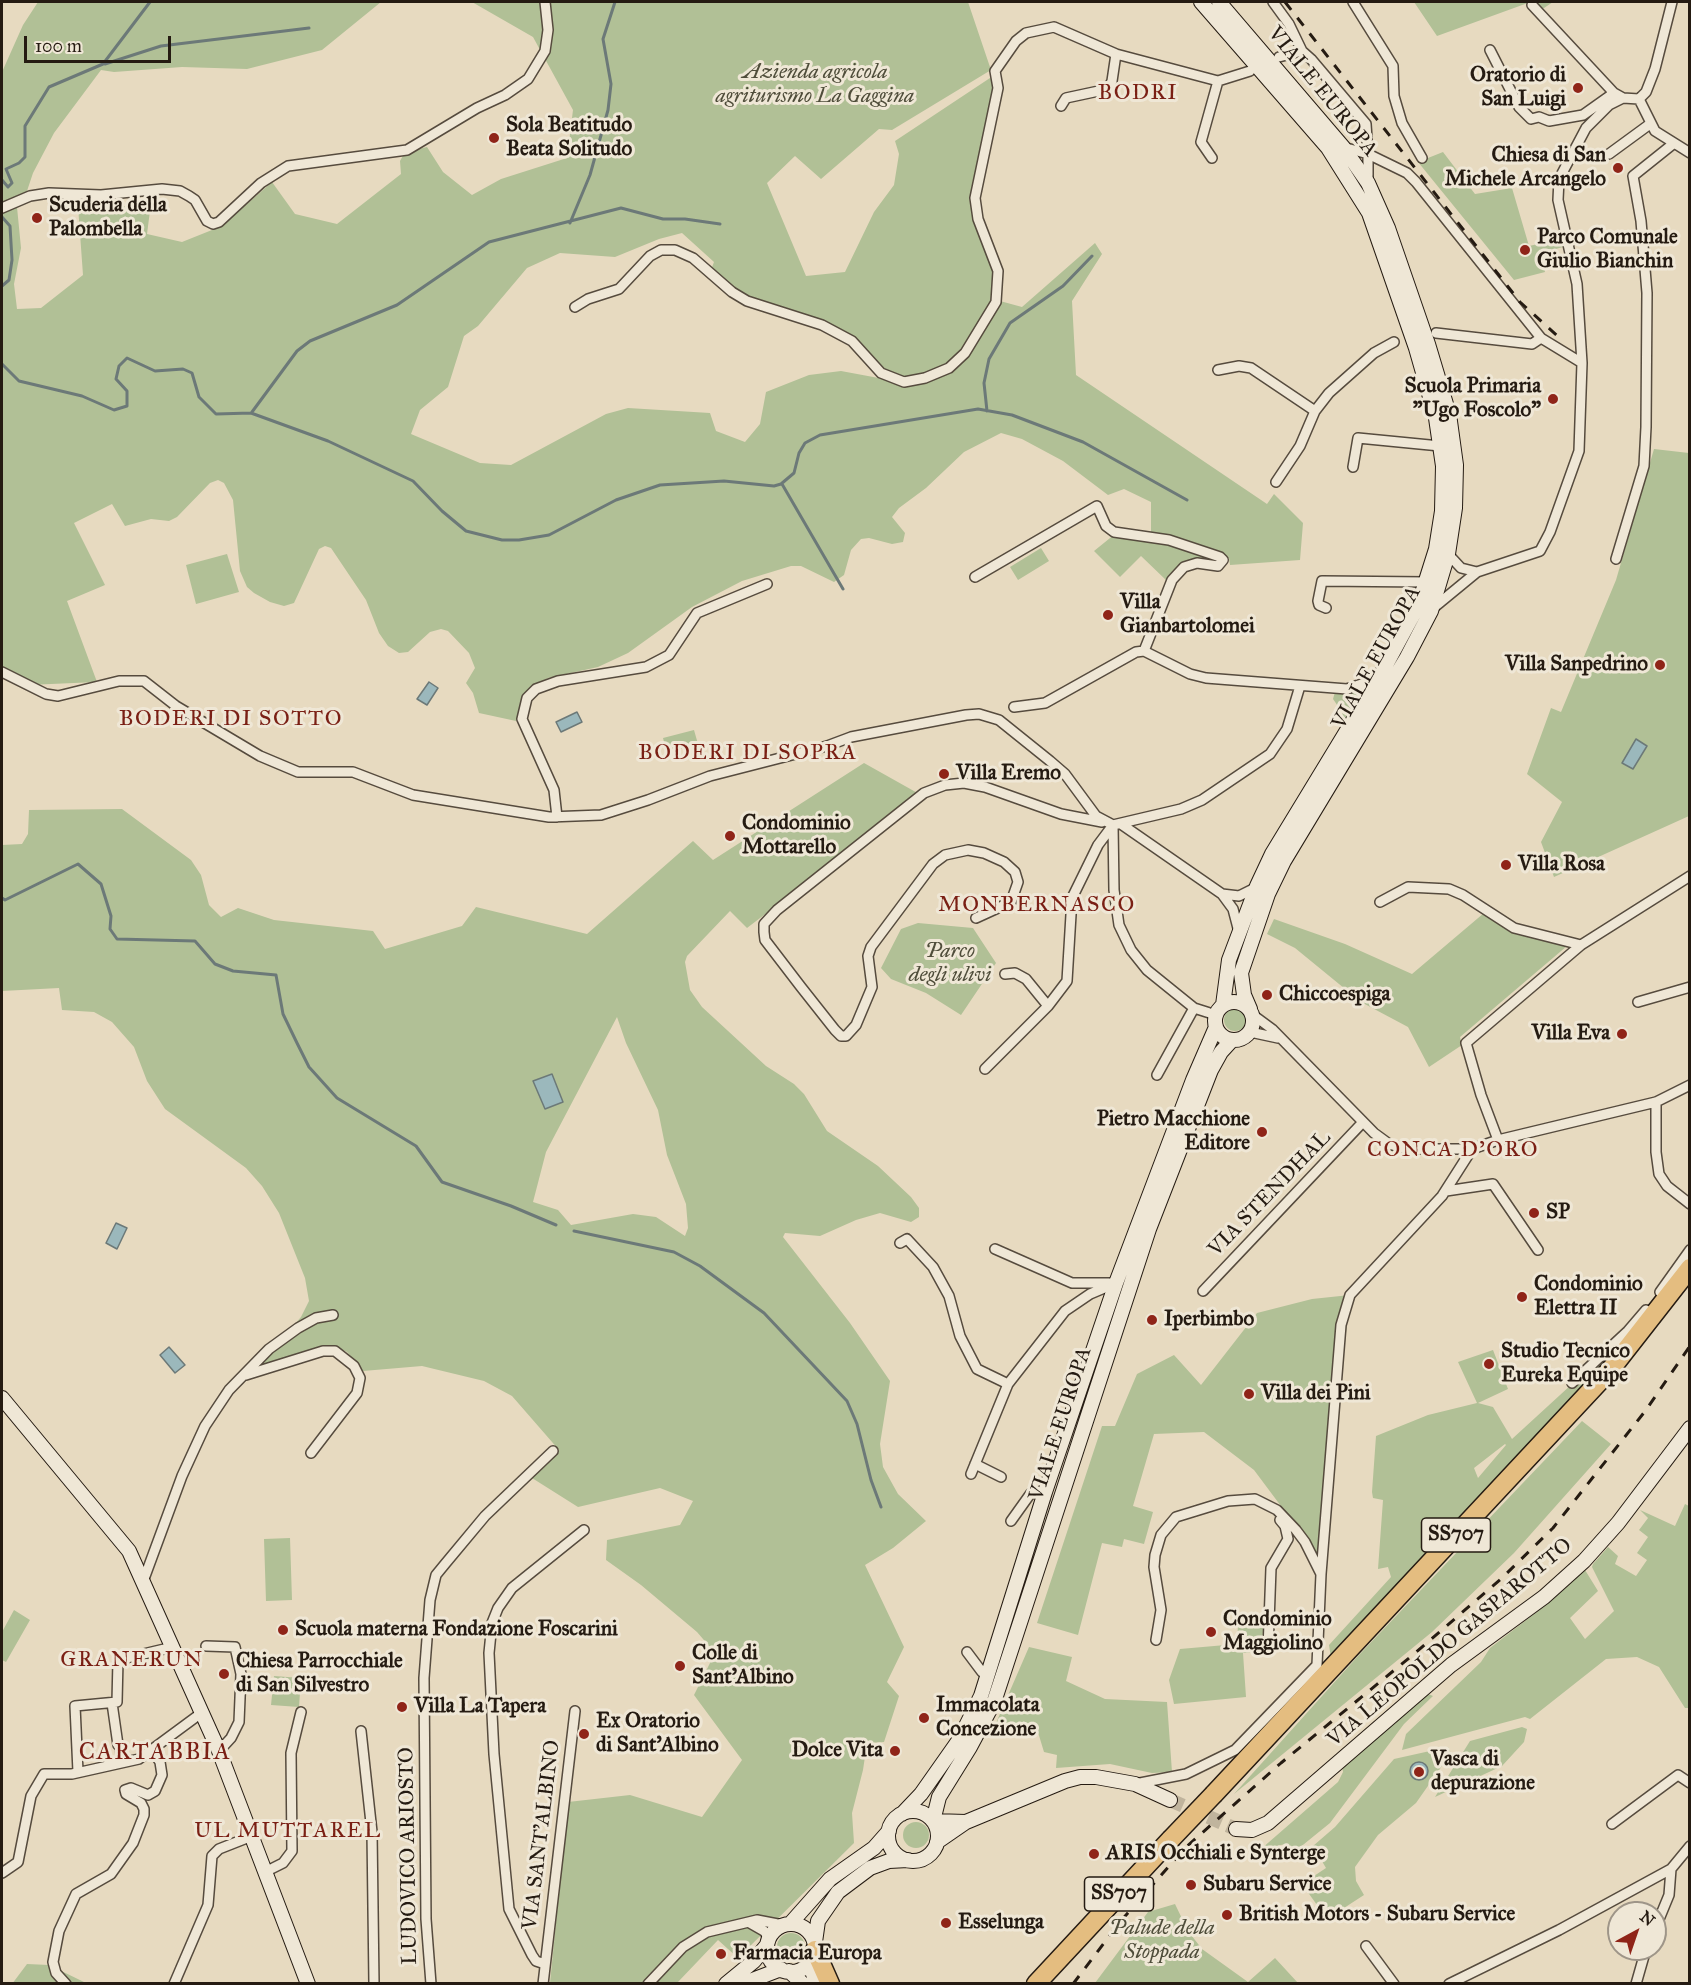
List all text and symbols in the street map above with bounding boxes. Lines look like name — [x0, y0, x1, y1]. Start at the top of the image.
street label: VIALE EUROPA — [1262, 22, 1382, 162]
scale bar — [27, 24, 174, 62]
text: 100 m — [35, 35, 82, 57]
park label: Azienda agricola agriturismo La Gaggina — [716, 60, 914, 110]
place label: Oratorio di San Luigi — [1470, 63, 1566, 113]
district label: BODRI — [1098, 81, 1178, 107]
marker: Oratorio di San Luigi — [1571, 81, 1585, 95]
place label: Sola Beatitudo Beata Solitudo — [506, 113, 632, 163]
marker: Sola Beatitudo Beata Solitudo — [487, 131, 501, 145]
place label: Chiesa di San Michele Arcangelo — [1445, 143, 1606, 193]
marker: Chiesa di San Michele Arcangelo — [1611, 161, 1625, 175]
place label: Scuderia della Palombella — [49, 193, 167, 243]
marker: Scuderia della Palombella — [30, 211, 44, 225]
place label: Parco Comunale Giulio Bianchin — [1537, 225, 1678, 275]
marker: Parco Comunale Giulio Bianchin — [1518, 243, 1532, 257]
place label: Scuola Primaria "Ugo Foscolo" — [1405, 374, 1541, 424]
marker: Scuola Primaria "Ugo Foscolo" — [1546, 392, 1560, 406]
street label: VIALE EUROPA — [1327, 582, 1427, 734]
place label: Villa Gianbartolomei — [1120, 590, 1255, 640]
marker: Villa Gianbartolomei — [1101, 608, 1115, 622]
place label: Villa Sanpedrino — [1505, 652, 1648, 678]
marker: Villa Sanpedrino — [1653, 658, 1667, 672]
district label: BODERI DI SOTTO — [119, 707, 343, 733]
district label: BODERI DI SOPRA — [638, 741, 858, 767]
place label: Villa Eremo — [956, 761, 1061, 787]
marker: Villa Eremo — [937, 767, 951, 781]
place label: Condominio Mottarello — [742, 811, 851, 861]
marker: Condominio Mottarello — [723, 829, 737, 843]
place label: Villa Rosa — [1518, 852, 1605, 878]
marker: Villa Rosa — [1499, 858, 1513, 872]
district label: MONBERNASCO — [938, 893, 1136, 919]
park label: Parco degli ulivi — [909, 939, 991, 989]
place label: Chiccoespiga — [1279, 982, 1390, 1008]
marker: Chiccoespiga — [1260, 988, 1274, 1002]
place label: Villa Eva — [1531, 1021, 1610, 1047]
marker: Villa Eva — [1615, 1027, 1629, 1041]
place label: Pietro Macchione Editore — [1097, 1107, 1250, 1157]
marker: Pietro Macchione Editore — [1255, 1125, 1269, 1139]
street label: VIA STENDHAL — [1203, 1126, 1337, 1262]
district label: CONCA D'ORO — [1367, 1138, 1539, 1164]
place label: SP — [1546, 1200, 1570, 1226]
marker: SP — [1527, 1206, 1541, 1220]
place label: Condominio Elettra II — [1534, 1272, 1643, 1322]
marker: Condominio Elettra II — [1515, 1290, 1529, 1304]
place label: Iperbimbo — [1164, 1307, 1254, 1333]
marker: Iperbimbo — [1145, 1313, 1159, 1327]
place label: Studio Tecnico Eureka Equipe — [1501, 1339, 1630, 1389]
street label: VIALE EUROPA — [1024, 1344, 1098, 1504]
marker: Studio Tecnico Eureka Equipe — [1482, 1357, 1496, 1371]
place label: Villa dei Pini — [1261, 1381, 1371, 1407]
marker: Villa dei Pini — [1242, 1387, 1256, 1401]
road number: SS707 — [1422, 1518, 1490, 1552]
street label: VIA LEOPOLDO GASPAROTTO — [1323, 1533, 1577, 1753]
place label: Condominio Maggiolino — [1223, 1607, 1332, 1657]
place label: Scuola materna Fondazione Foscarini — [295, 1617, 618, 1643]
marker: Scuola materna Fondazione Foscarini — [276, 1623, 290, 1637]
marker: Condominio Maggiolino — [1204, 1625, 1218, 1639]
place label: Colle di Sant'Albino — [692, 1641, 794, 1691]
district label: GRANERUN — [60, 1648, 204, 1674]
place label: Chiesa Parrocchiale di San Silvestro — [236, 1649, 403, 1699]
marker: Colle di Sant'Albino — [673, 1659, 687, 1673]
marker: Chiesa Parrocchiale di San Silvestro — [217, 1667, 231, 1681]
place label: Immacolata Concezione — [936, 1693, 1040, 1743]
place label: Villa La Tapera — [414, 1694, 546, 1720]
marker: Villa La Tapera — [395, 1700, 409, 1714]
place label: Ex Oratorio di Sant'Albino — [596, 1709, 719, 1759]
marker: Immacolata Concezione — [917, 1711, 931, 1725]
marker: Ex Oratorio di Sant'Albino — [577, 1727, 591, 1741]
place label: Dolce Vita — [791, 1738, 883, 1764]
district label: CARTABBIA — [79, 1739, 231, 1767]
street label: VIA SANT'ALBINO — [518, 1739, 566, 1931]
marker: Dolce Vita — [888, 1744, 902, 1758]
street label: LUDOVICO ARIOSTO — [395, 1747, 423, 1965]
place label: Vasca di depurazione — [1431, 1747, 1535, 1797]
marker: Vasca di depurazione — [1412, 1765, 1426, 1779]
district label: UL MUTTAREL — [194, 1819, 382, 1845]
place label: ARIS Occhiali e Synterge — [1106, 1841, 1325, 1867]
marker: ARIS Occhiali e Synterge — [1087, 1847, 1101, 1861]
place label: Subaru Service — [1203, 1872, 1331, 1898]
road number: SS707 — [1084, 1877, 1154, 1911]
marker: Subaru Service — [1184, 1878, 1198, 1892]
north arrow — [1607, 1901, 1667, 1961]
place label: British Motors - Subaru Service — [1239, 1902, 1515, 1928]
text: N — [1636, 1907, 1659, 1930]
marker: British Motors - Subaru Service — [1220, 1908, 1234, 1922]
place label: Esselunga — [958, 1910, 1044, 1936]
marker: Esselunga — [939, 1916, 953, 1930]
park label: Palude della Stoppada — [1109, 1916, 1215, 1966]
place label: Farmacia Europa — [733, 1941, 882, 1967]
marker: Farmacia Europa — [714, 1947, 728, 1961]

